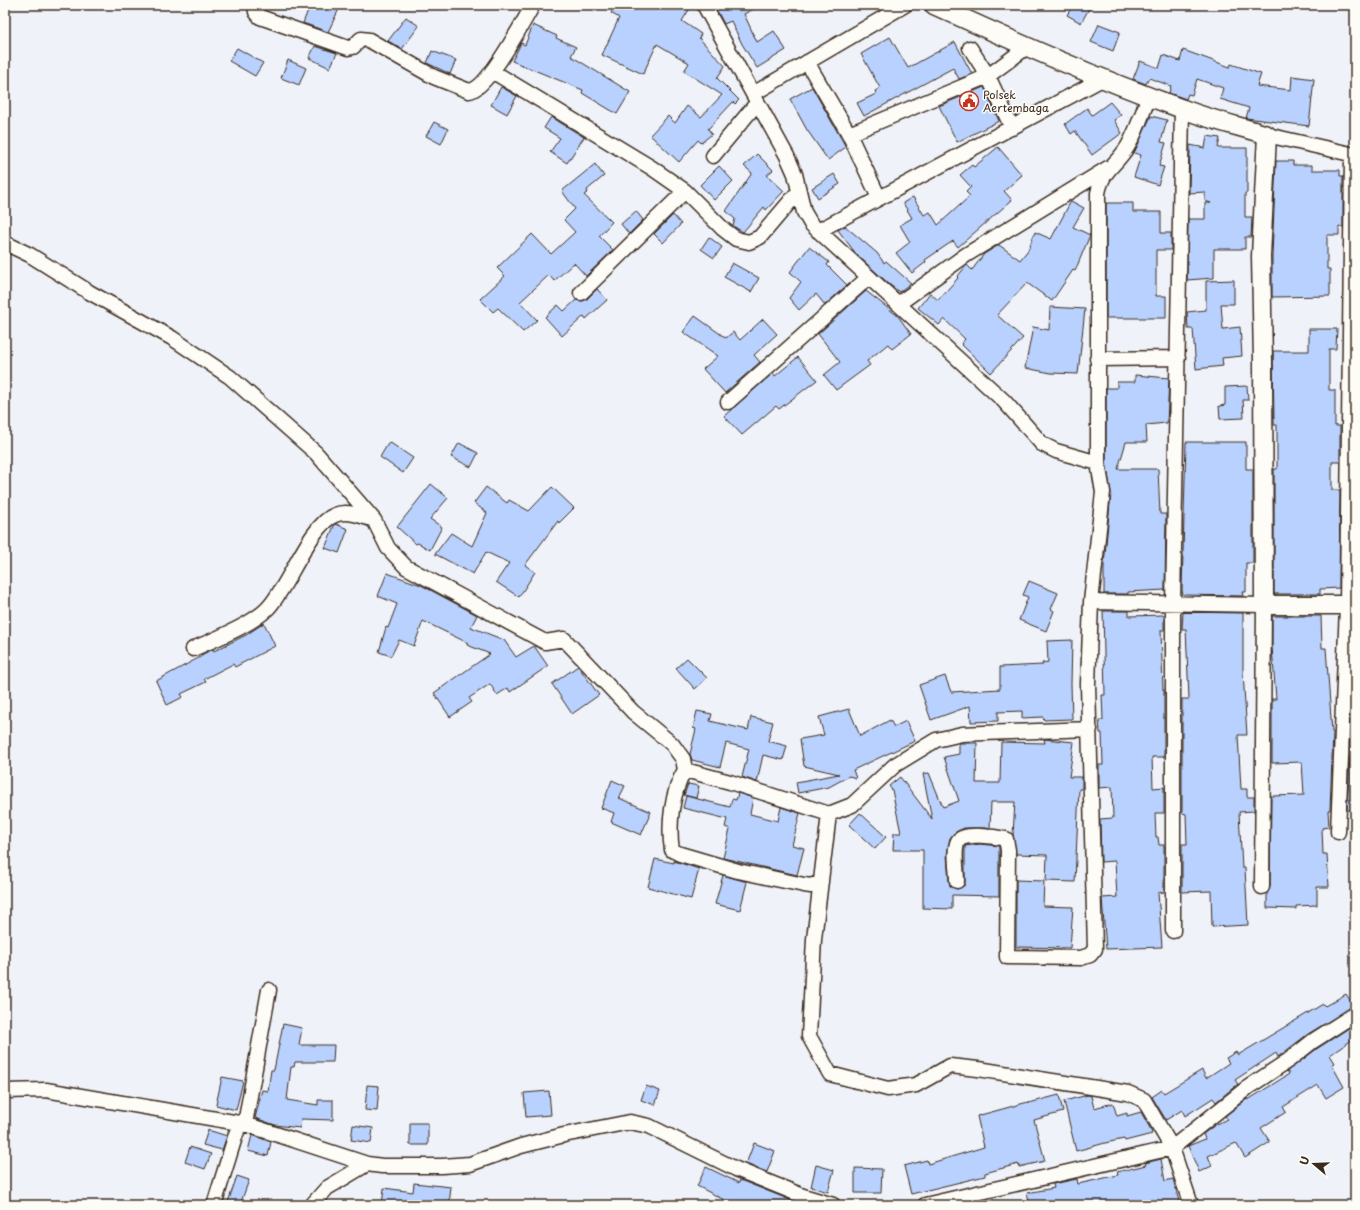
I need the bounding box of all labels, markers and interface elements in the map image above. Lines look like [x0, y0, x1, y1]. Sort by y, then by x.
place label: Polsek Aertembaga [983, 86, 1049, 116]
public building icon: Polsek Aertembaga [958, 90, 980, 112]
north arrow [1294, 1144, 1334, 1184]
text: U [1295, 1154, 1313, 1167]

